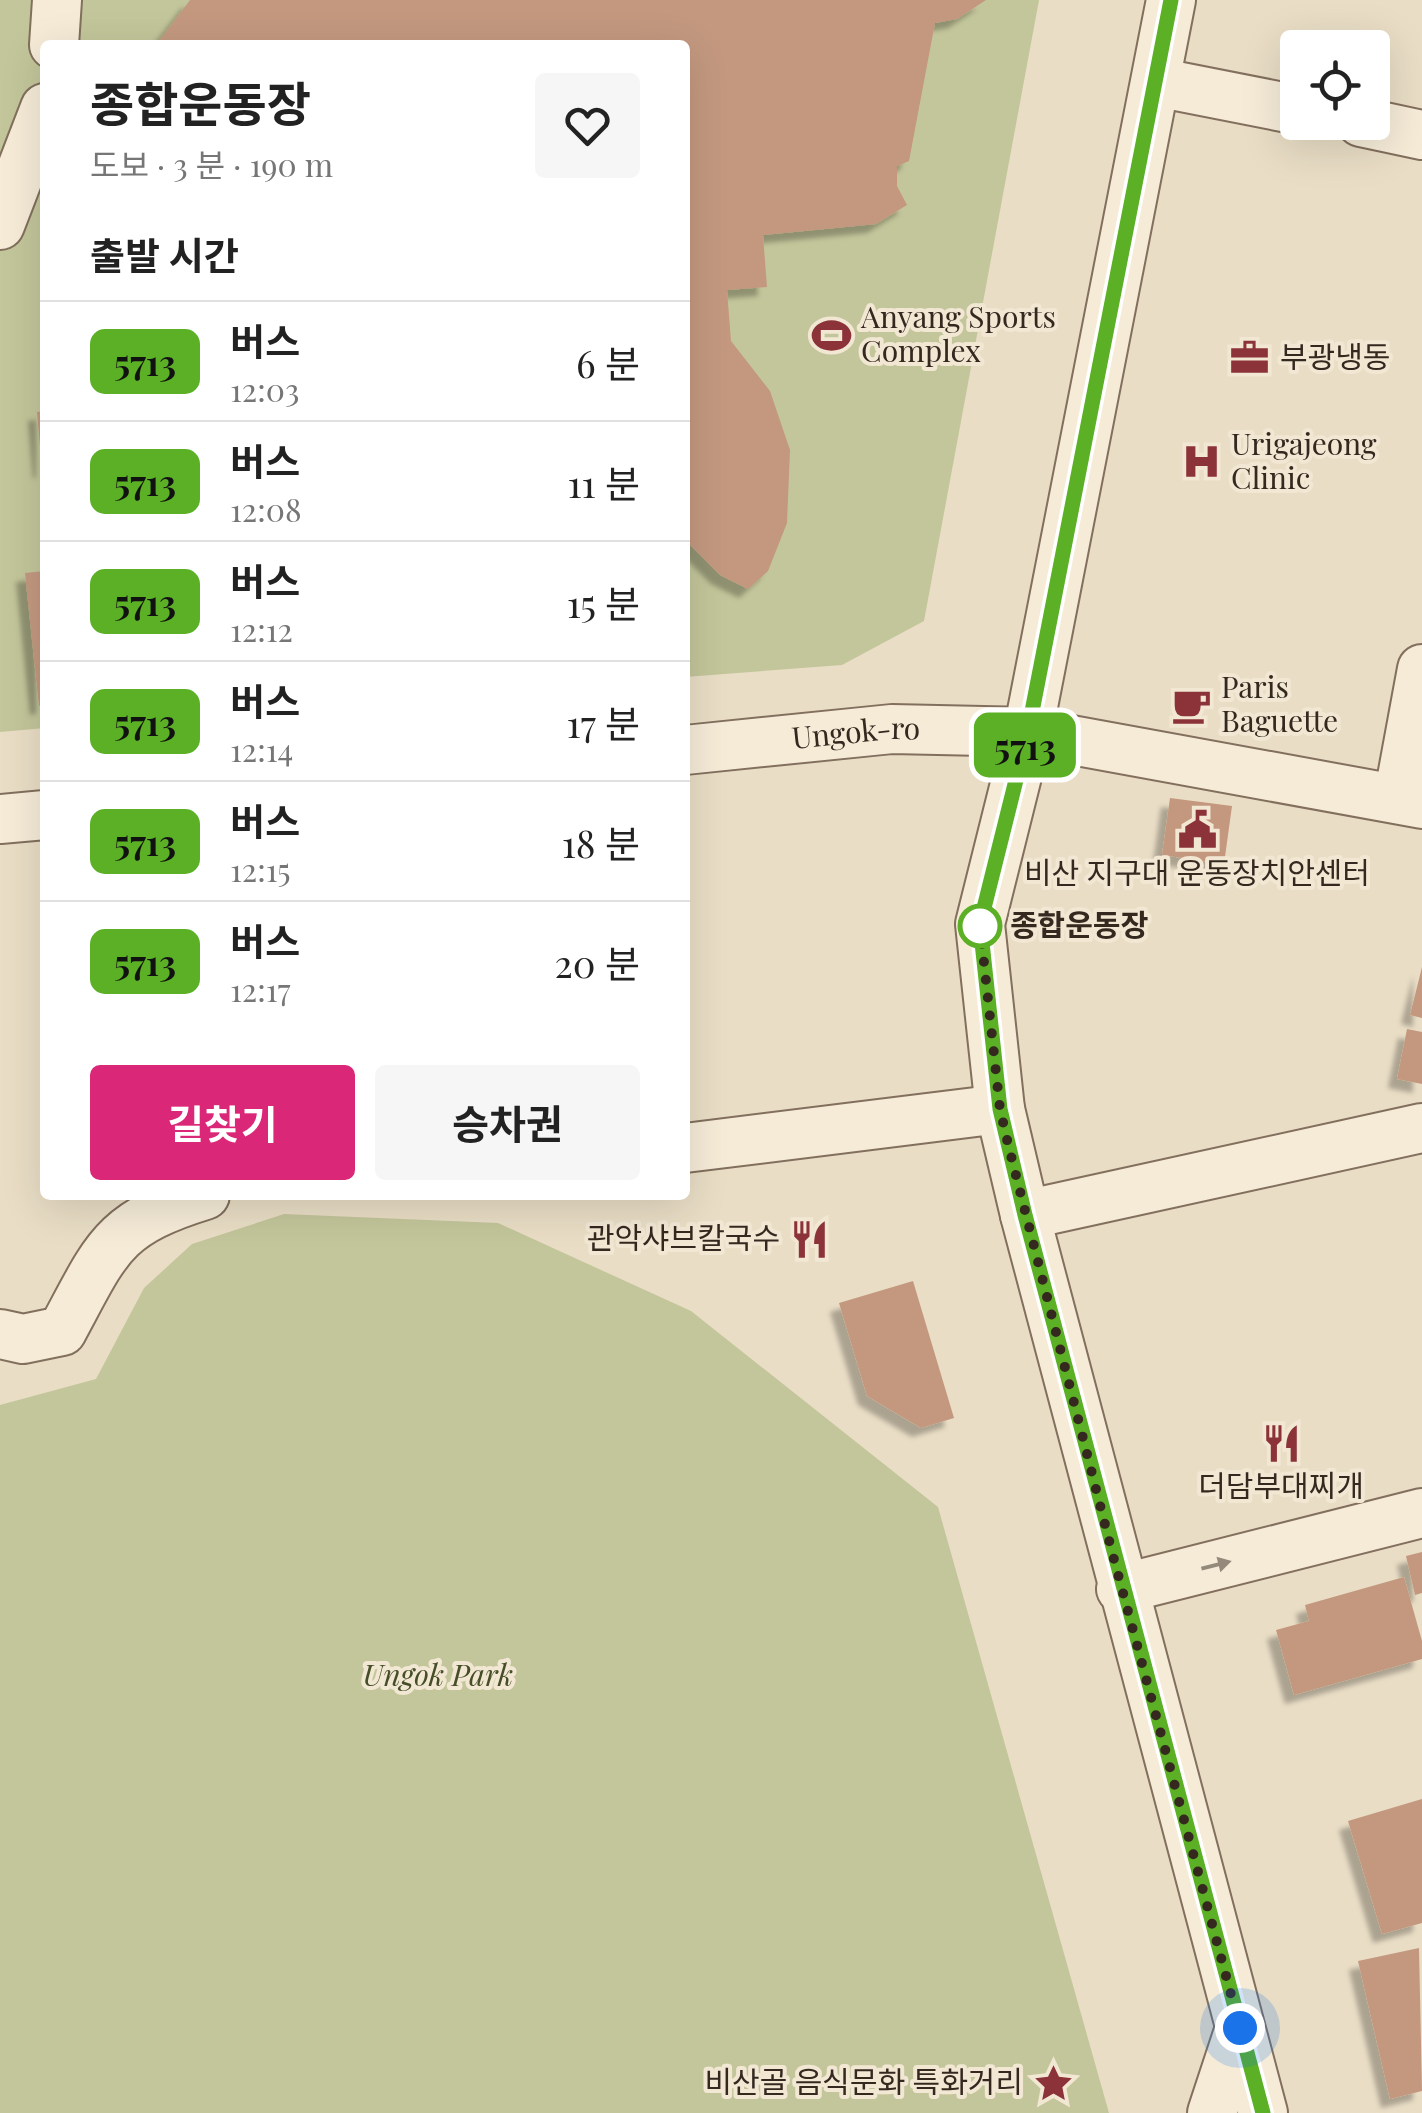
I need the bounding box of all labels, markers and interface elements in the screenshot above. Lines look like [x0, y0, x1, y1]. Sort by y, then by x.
map controls [1280, 30, 1390, 140]
button: locate [1280, 30, 1390, 140]
text: 종합운동장 [90, 70, 311, 134]
button: heart [535, 73, 640, 178]
text: 도보 · 3 분 · 190 m [90, 142, 333, 185]
text: 출발 시간 [90, 229, 239, 280]
place label: Anyang Sports Complex [860, 296, 1056, 370]
sports icon: Anyang Sports Complex [810, 314, 852, 356]
text: 버스 [230, 315, 300, 366]
place label: 부광냉동 [1280, 336, 1390, 376]
text: 6 분 [576, 337, 640, 388]
office icon: 부광냉동 [1229, 337, 1271, 379]
text: 5713 [114, 338, 176, 385]
text: 12:03 [230, 367, 299, 410]
place label: Urigajeong Clinic [1231, 423, 1377, 497]
text: 버스 [230, 435, 300, 486]
hospital icon: Urigajeong Clinic [1180, 441, 1222, 483]
text: 11 분 [567, 457, 640, 508]
text: 5713 [114, 458, 176, 505]
text: 12:08 [230, 487, 302, 530]
text: 버스 [230, 555, 300, 606]
text: 15 분 [567, 577, 640, 628]
text: 5713 [114, 578, 176, 625]
text: 12:12 [230, 607, 293, 650]
place label: Paris Baguette [1221, 666, 1338, 740]
text: 버스 [230, 675, 300, 726]
cafe icon: Paris Baguette [1170, 684, 1212, 726]
text: 17 분 [567, 697, 640, 748]
text: 5713 [114, 698, 176, 745]
street label: Ungok-ro [790, 707, 921, 757]
line badge: 5713 [955, 712, 1095, 778]
text: 5713 [994, 722, 1056, 769]
text: 12:14 [230, 727, 293, 770]
text: 버스 [230, 795, 300, 846]
public building icon: 비산 지구대 운동장치안센터 [1176, 809, 1218, 851]
text: 18 분 [562, 817, 640, 868]
text: 5713 [114, 818, 176, 865]
text: 12:15 [230, 847, 290, 890]
place label: 비산 지구대 운동장치안센터 [1024, 852, 1370, 892]
place label: 종합운동장 [1010, 904, 1148, 944]
marker: 종합운동장 [959, 905, 1001, 947]
text: 버스 [230, 915, 300, 966]
text: 20 분 [555, 937, 640, 988]
text: 5713 [114, 938, 176, 985]
text: 12:17 [230, 967, 291, 1010]
button: 길찾기 [90, 1065, 355, 1180]
button: 승차권 [375, 1065, 640, 1180]
place label: 관악샤브칼국수 [587, 1217, 780, 1257]
restaurant icon: 관악샤브칼국수 [789, 1218, 831, 1260]
restaurant icon: 더담부대찌개 [1260, 1422, 1302, 1464]
place label: 더담부대찌개 [1198, 1465, 1364, 1505]
one-way arrow [1201, 1557, 1232, 1572]
park label: Ungok Park [363, 1654, 513, 1694]
your location [1215, 2003, 1265, 2053]
place label: 비산골 음식문화 특화거리 [704, 2061, 1023, 2101]
place icon: 비산골 음식문화 특화거리 [1032, 2062, 1074, 2104]

